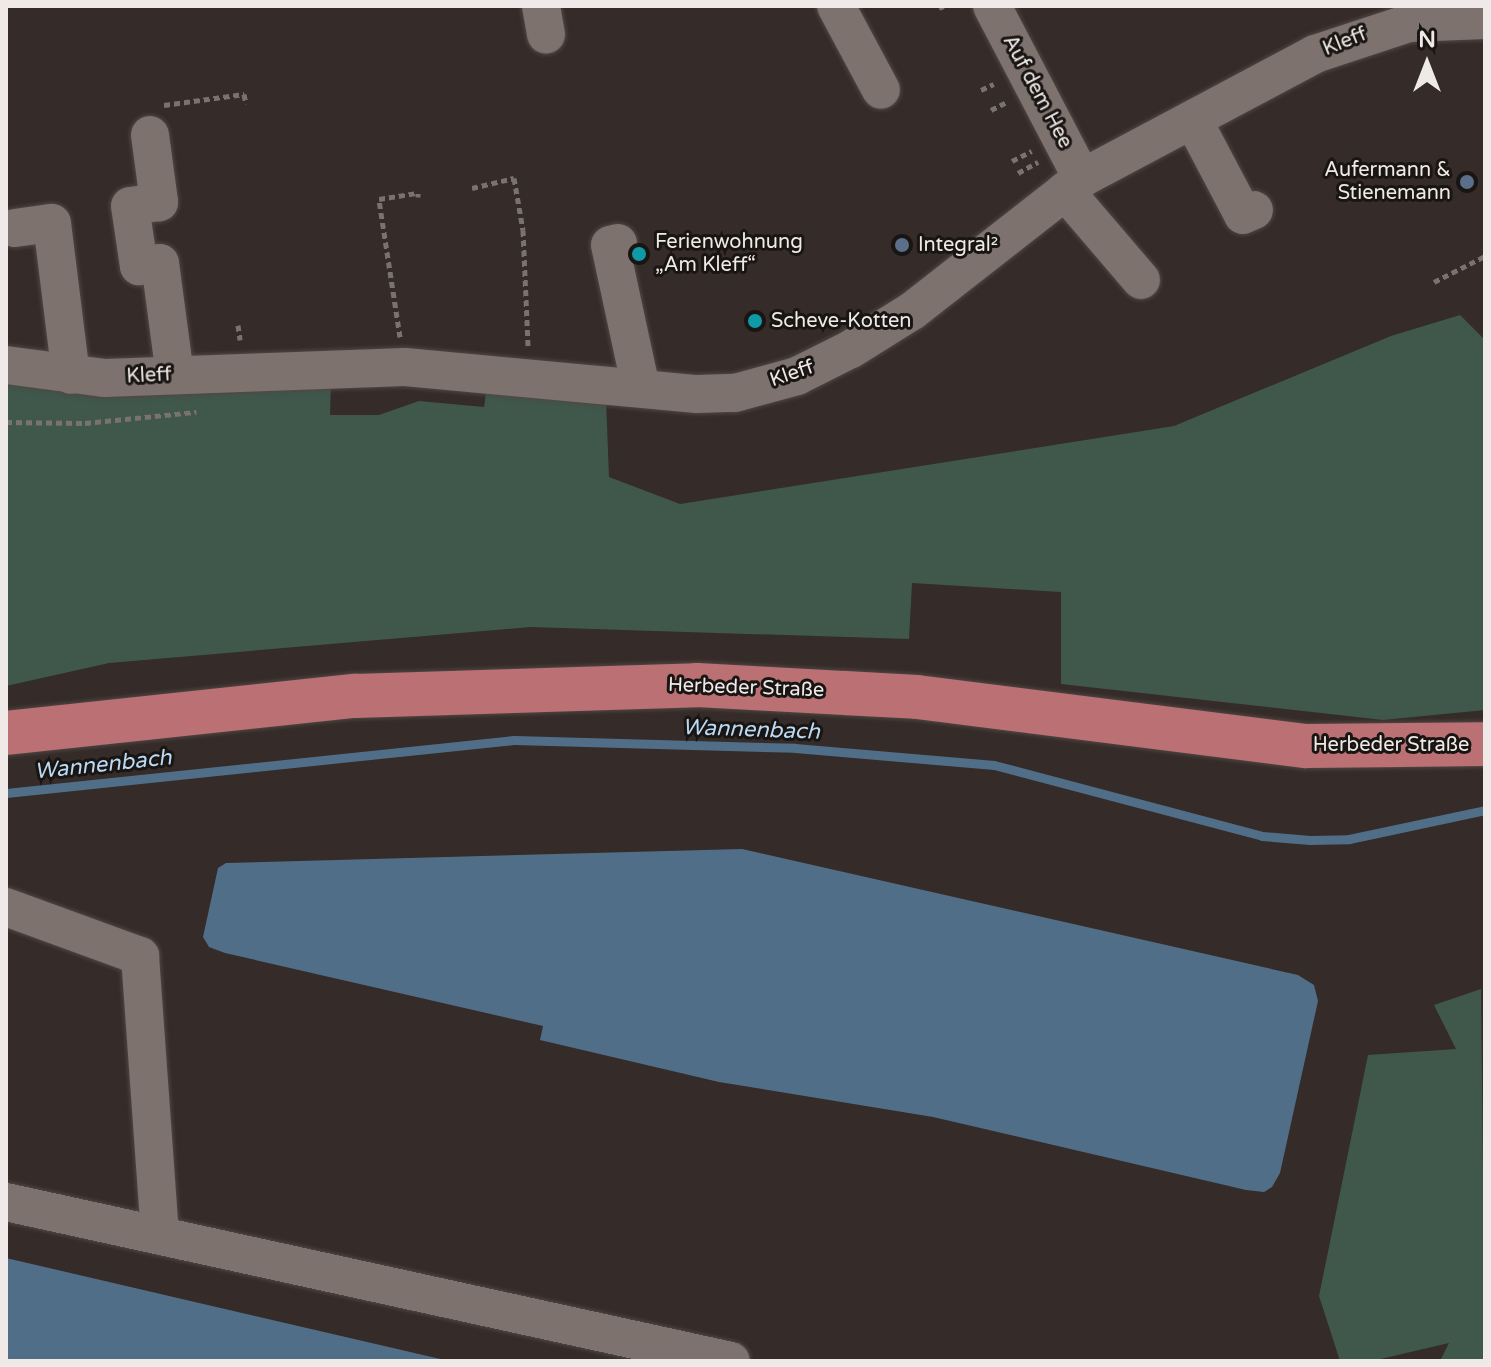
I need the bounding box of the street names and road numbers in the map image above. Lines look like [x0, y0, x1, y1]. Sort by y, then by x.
street label: Kleff [1320, 22, 1370, 62]
street label: Auf dem Hee [997, 31, 1077, 153]
street label: Kleff [767, 355, 817, 393]
street label: Kleff [126, 363, 172, 389]
street label: Herbeder Straße [667, 673, 825, 703]
street label: Herbeder Straße [1313, 733, 1469, 757]

